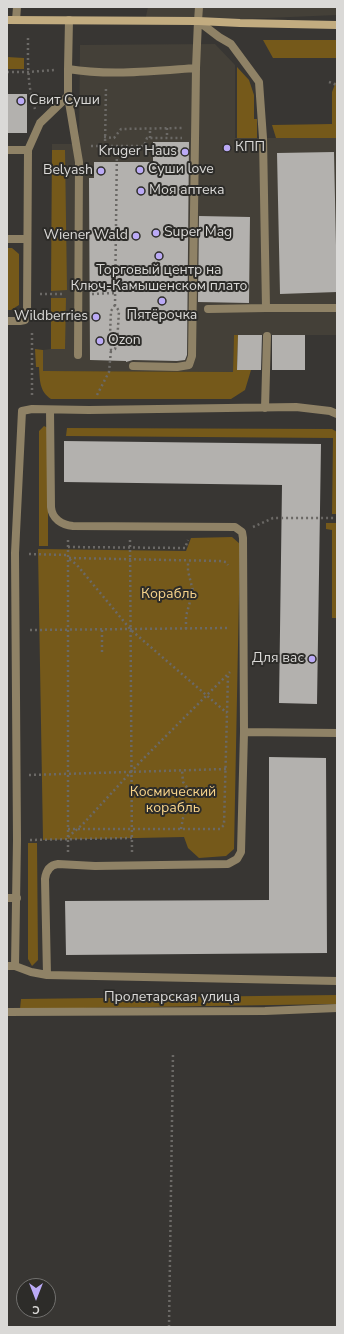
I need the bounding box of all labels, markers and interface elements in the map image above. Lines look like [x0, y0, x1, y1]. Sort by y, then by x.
place label: Свит Суши [29, 93, 100, 109]
marker: Свит Суши [16, 96, 26, 106]
place label: КПП [235, 140, 265, 156]
marker: КПП [222, 143, 232, 153]
place label: Kruger Haus [98, 144, 177, 160]
marker: Kruger Haus [180, 147, 190, 157]
place label: Суши love [148, 162, 214, 178]
place label: Belyash [43, 163, 93, 179]
marker: Суши love [135, 165, 145, 175]
marker: Belyash [96, 166, 106, 176]
place label: Моя аптека [149, 183, 224, 199]
marker: Моя аптека [136, 186, 146, 196]
place label: Super Mag [164, 225, 232, 241]
place label: Wiener Wald [44, 228, 128, 244]
marker: Super Mag [151, 228, 161, 238]
marker: Wiener Wald [131, 231, 141, 241]
marker: Торговый центр на Ключ-Камышенском плато [154, 251, 164, 261]
place label: Торговый центр на Ключ-Камышенском плато [70, 263, 248, 296]
marker: Пятёрочка [157, 296, 167, 306]
place label: Пятёрочка [127, 308, 197, 324]
place label: Wildberries [14, 309, 88, 325]
marker: Wildberries [91, 312, 101, 322]
place label: Ozon [108, 333, 141, 349]
marker: Ozon [95, 336, 105, 346]
park label: Корабль [141, 587, 197, 603]
place label: Для вас [252, 651, 304, 667]
marker: Для вас [307, 654, 317, 664]
park label: Космический корабль [130, 785, 216, 818]
street label: Пролетарская улица [104, 990, 240, 1006]
north arrow [16, 1278, 56, 1318]
text: С [32, 1302, 40, 1317]

